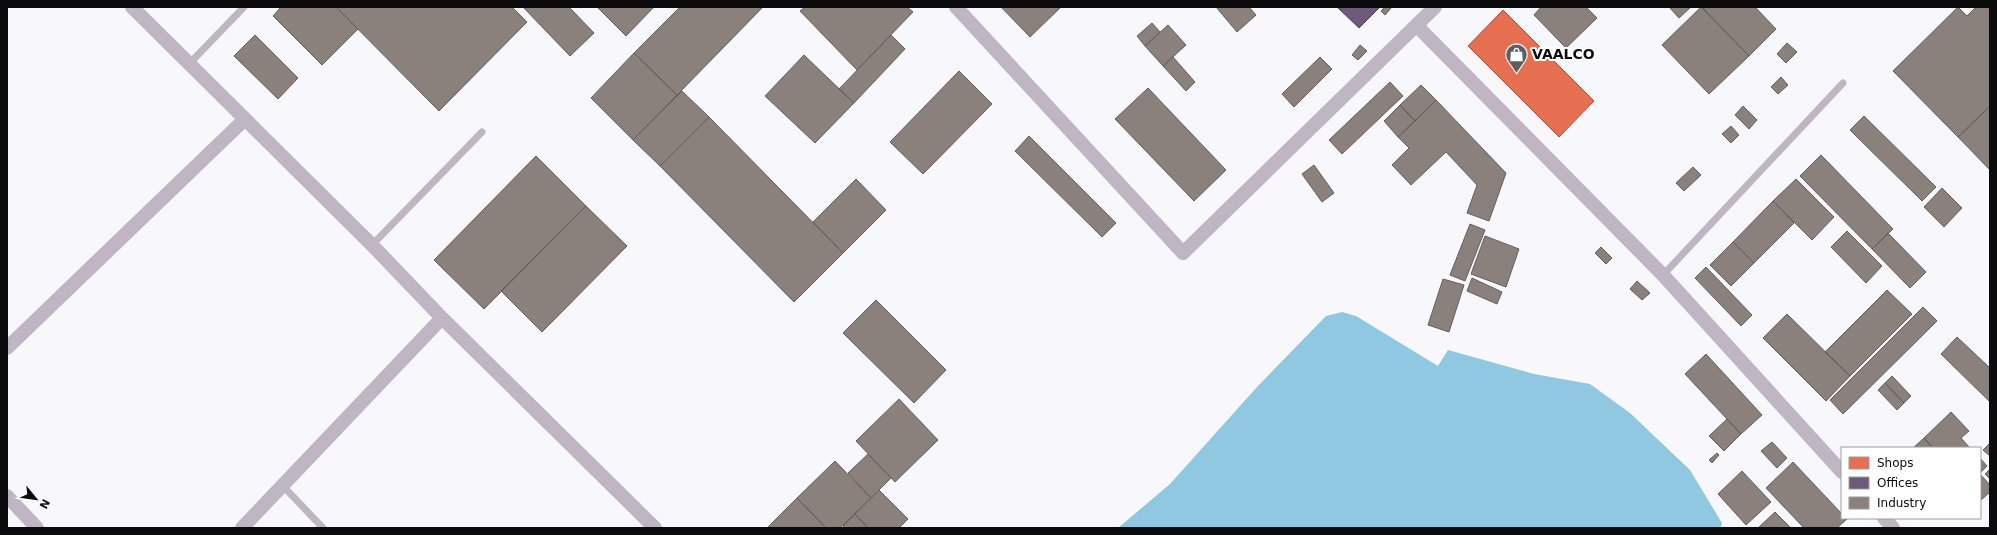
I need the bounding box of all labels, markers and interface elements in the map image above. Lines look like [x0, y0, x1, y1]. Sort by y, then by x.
shop icon: VAALCO [1503, 41, 1529, 74]
place label: VAALCO [1532, 46, 1595, 62]
legend [1841, 447, 1981, 519]
text: Shops [1877, 456, 1913, 470]
text: Offices [1877, 476, 1918, 490]
north arrow [16, 479, 56, 519]
text: N [36, 496, 52, 511]
text: Industry [1877, 496, 1926, 510]

